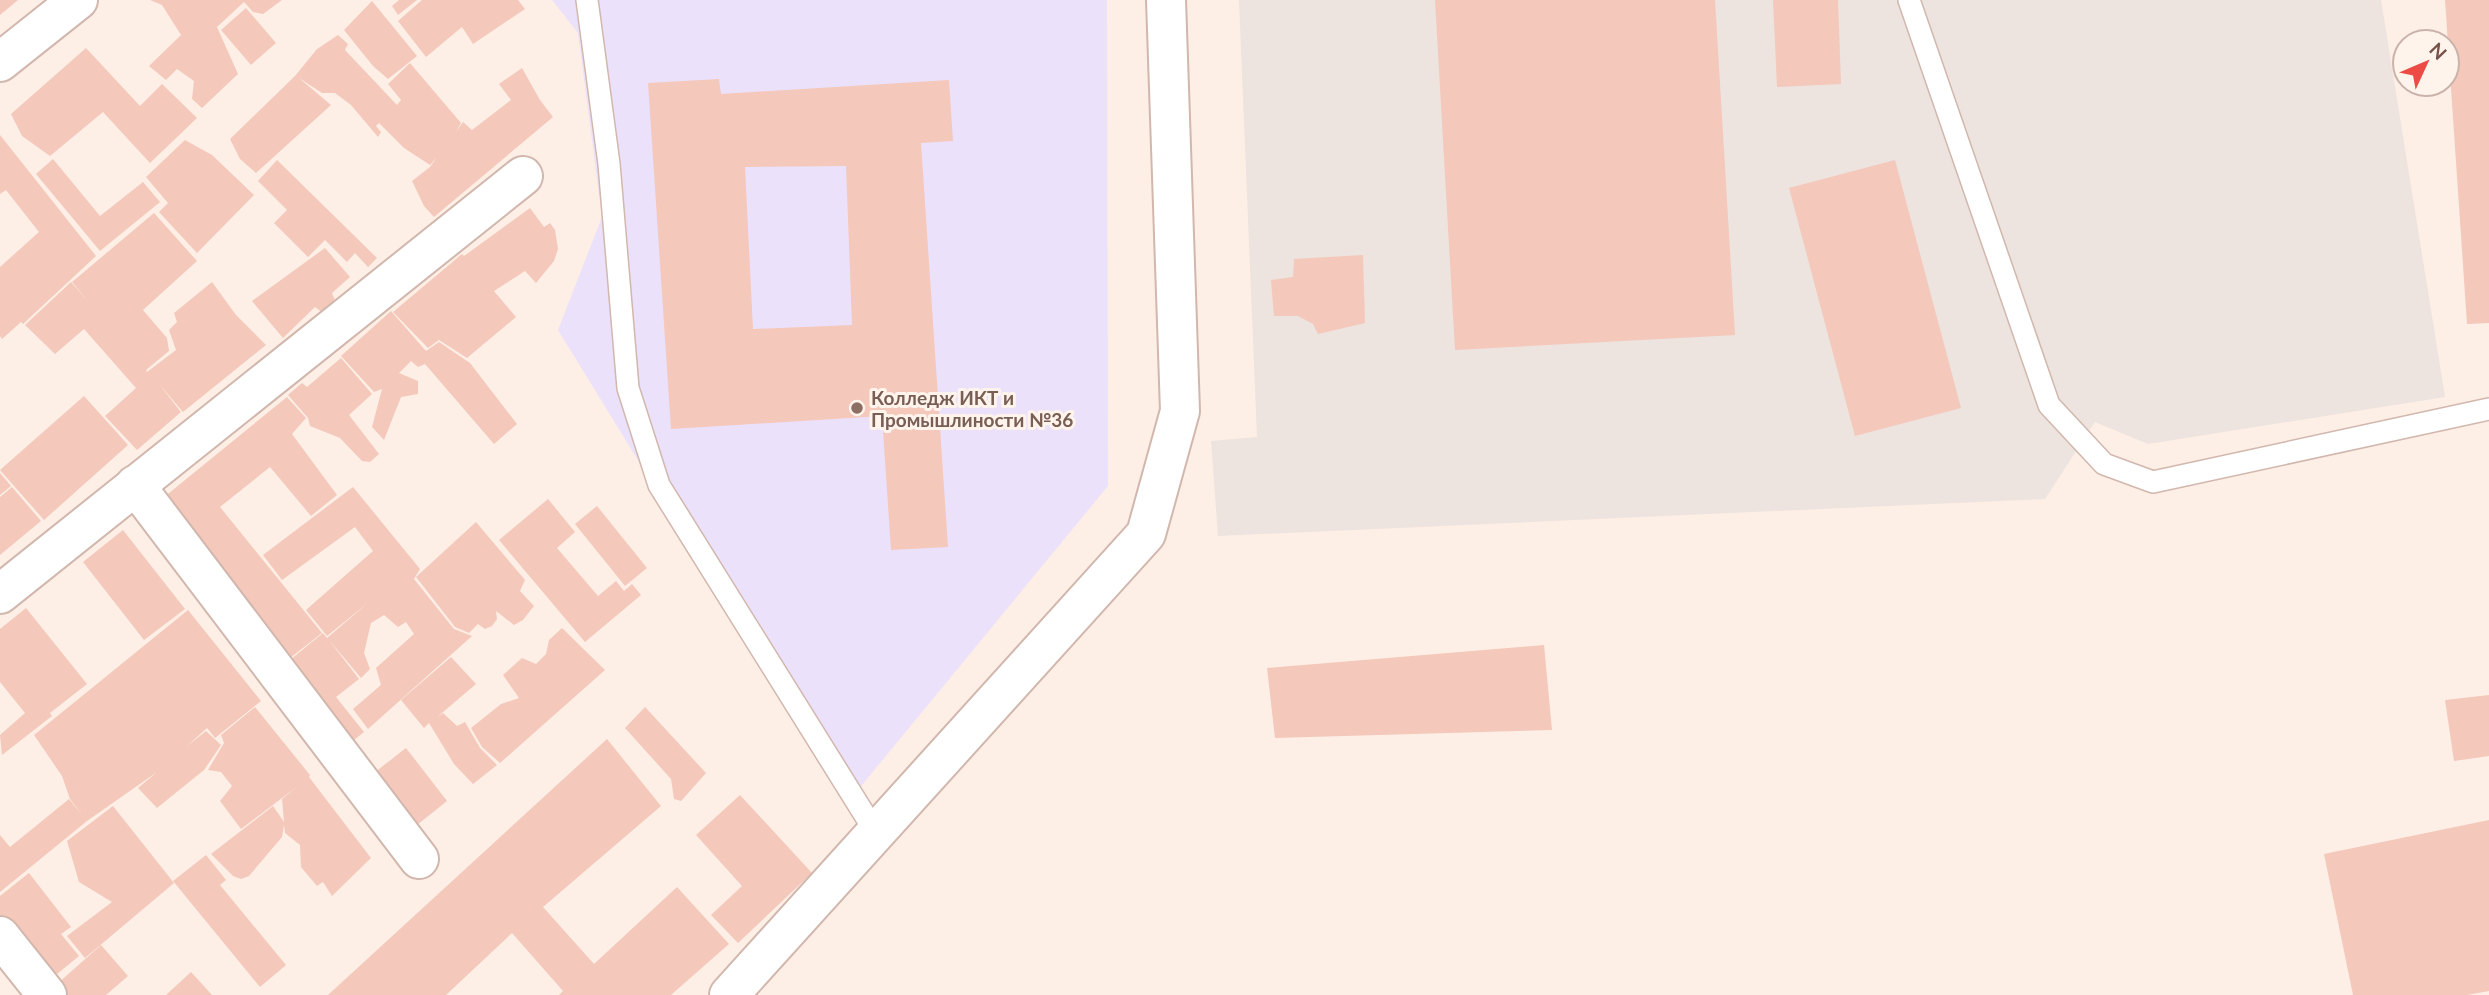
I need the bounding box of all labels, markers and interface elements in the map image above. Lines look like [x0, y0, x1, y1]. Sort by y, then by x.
north arrow [2391, 28, 2461, 98]
text: N [2425, 38, 2452, 64]
place label: Колледж ИКТ и Промышлиности №36 [871, 386, 1073, 431]
marker: Колледж ИКТ и Промышлиности №36 [849, 400, 865, 416]

